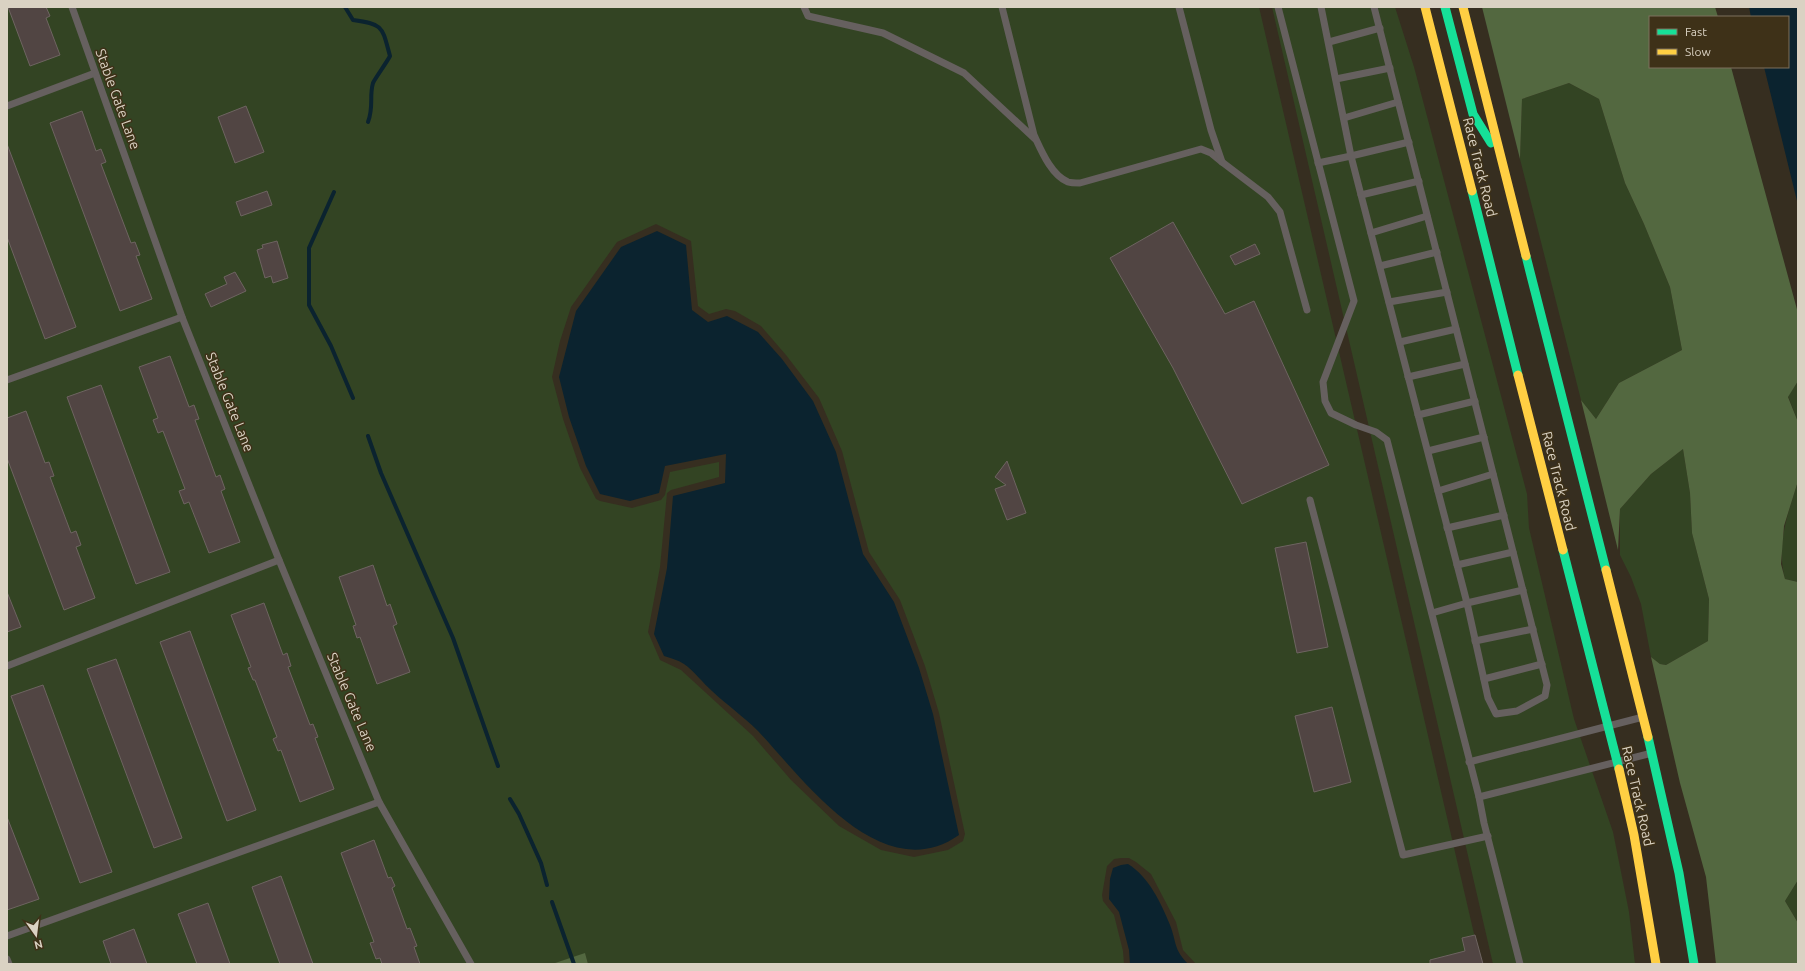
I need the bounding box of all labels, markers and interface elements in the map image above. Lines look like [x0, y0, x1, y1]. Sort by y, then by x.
legend [1649, 16, 1789, 68]
text: Fast [1685, 25, 1707, 38]
text: Slow [1685, 45, 1711, 58]
street label: Stable Gate Lane [92, 47, 144, 151]
street label: Race Track Road [1460, 116, 1500, 218]
street label: Stable Gate Lane [203, 350, 257, 454]
street label: Race Track Road [1539, 430, 1579, 532]
street label: Stable Gate Lane [324, 650, 380, 754]
street label: Race Track Road [1619, 744, 1657, 848]
north arrow [16, 915, 56, 955]
text: N [33, 938, 44, 952]

